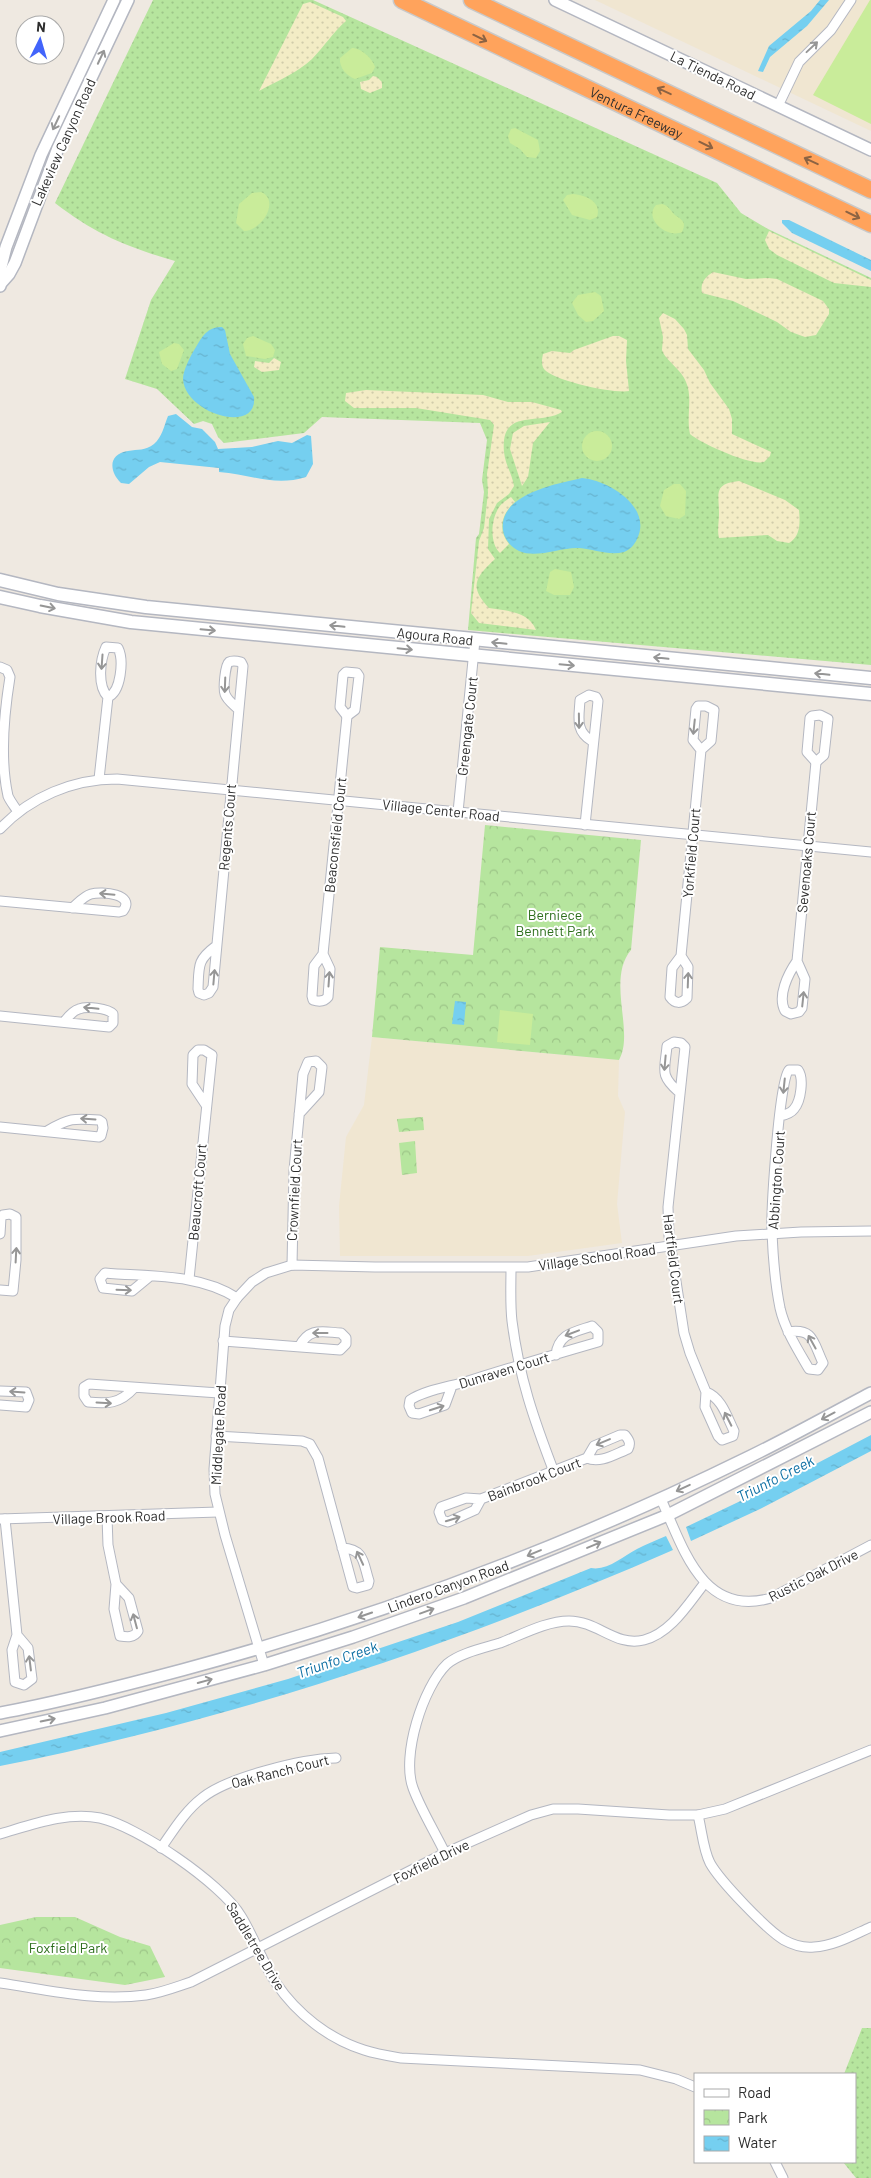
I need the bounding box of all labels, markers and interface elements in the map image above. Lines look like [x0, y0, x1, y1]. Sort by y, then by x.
north arrow [15, 15, 65, 65]
text: N [36, 18, 47, 35]
one-way arrow [473, 33, 488, 43]
one-way arrow [806, 41, 818, 53]
street label: La Tienda Road [668, 47, 758, 103]
one-way arrow [96, 49, 106, 64]
street label: Lakeview Canyon Road [27, 76, 99, 208]
street label: Ventura Freeway [587, 83, 686, 142]
one-way arrow [657, 86, 672, 96]
one-way arrow [51, 115, 60, 130]
one-way arrow [698, 141, 713, 151]
one-way arrow [804, 156, 819, 165]
one-way arrow [845, 211, 860, 221]
one-way arrow [39, 603, 55, 613]
one-way arrow [330, 621, 346, 631]
street label: Agoura Road [396, 624, 474, 648]
one-way arrow [200, 625, 216, 635]
one-way arrow [491, 638, 507, 647]
one-way arrow [397, 644, 413, 654]
one-way arrow [653, 653, 669, 663]
one-way arrow [98, 654, 107, 670]
one-way arrow [558, 660, 574, 670]
one-way arrow [815, 669, 831, 679]
street label: Greengate Court [453, 675, 481, 777]
one-way arrow [221, 677, 230, 693]
one-way arrow [574, 712, 584, 728]
one-way arrow [689, 718, 699, 734]
street label: Beaconsfield Court [320, 776, 350, 894]
street label: Regents Court [215, 783, 239, 871]
street label: Village Center Road [382, 795, 500, 825]
street label: Yorkfield Court [679, 807, 703, 899]
street label: Sevenoaks Court [793, 810, 819, 914]
one-way arrow [99, 889, 115, 899]
park label: Berniece Bennett Park [515, 906, 595, 939]
one-way arrow [209, 969, 218, 985]
one-way arrow [325, 971, 334, 987]
one-way arrow [683, 972, 693, 988]
one-way arrow [798, 991, 808, 1007]
one-way arrow [83, 1003, 99, 1013]
one-way arrow [660, 1055, 670, 1071]
one-way arrow [779, 1078, 789, 1094]
one-way arrow [80, 1115, 96, 1124]
street label: Abbington Court [764, 1130, 788, 1230]
street label: Crownfield Court [283, 1139, 305, 1241]
street label: Beaucroft Court [184, 1143, 210, 1241]
street label: Hartfield Court [660, 1213, 688, 1305]
street label: Village School Road [537, 1240, 657, 1274]
one-way arrow [12, 1248, 21, 1264]
one-way arrow [116, 1286, 132, 1295]
one-way arrow [313, 1328, 329, 1338]
one-way arrow [565, 1329, 580, 1338]
one-way arrow [807, 1334, 817, 1349]
street label: Dunraven Court [457, 1348, 551, 1392]
street label: Middlegate Road [207, 1384, 229, 1486]
one-way arrow [9, 1387, 25, 1396]
one-way arrow [96, 1398, 112, 1407]
one-way arrow [428, 1403, 444, 1412]
one-way arrow [723, 1411, 733, 1426]
one-way arrow [821, 1411, 836, 1421]
one-way arrow [596, 1438, 611, 1447]
water label: Triunfo Creek [733, 1451, 817, 1505]
street label: Bainbrook Court [485, 1453, 583, 1505]
one-way arrow [676, 1484, 691, 1494]
street label: Village Brook Road [52, 1507, 166, 1527]
one-way arrow [445, 1513, 461, 1523]
one-way arrow [587, 1540, 602, 1549]
street label: Rustic Oak Drive [765, 1545, 861, 1605]
one-way arrow [527, 1549, 542, 1559]
one-way arrow [355, 1551, 365, 1566]
street label: Lindero Canyon Road [385, 1556, 511, 1616]
one-way arrow [419, 1606, 434, 1615]
one-way arrow [357, 1611, 373, 1621]
one-way arrow [130, 1613, 139, 1629]
water label: Triunfo Creek [294, 1637, 380, 1681]
one-way arrow [25, 1656, 35, 1672]
one-way arrow [197, 1675, 213, 1685]
one-way arrow [39, 1715, 55, 1725]
street label: Oak Ranch Court [229, 1751, 331, 1791]
street label: Foxfield Drive [390, 1835, 472, 1887]
street label: Saddletree Drive [223, 1899, 289, 1993]
park label: Foxfield Park [29, 1939, 107, 1956]
legend [694, 2073, 856, 2163]
text: Road [738, 2083, 771, 2101]
text: Park [738, 2108, 768, 2126]
text: Water [738, 2133, 777, 2151]

